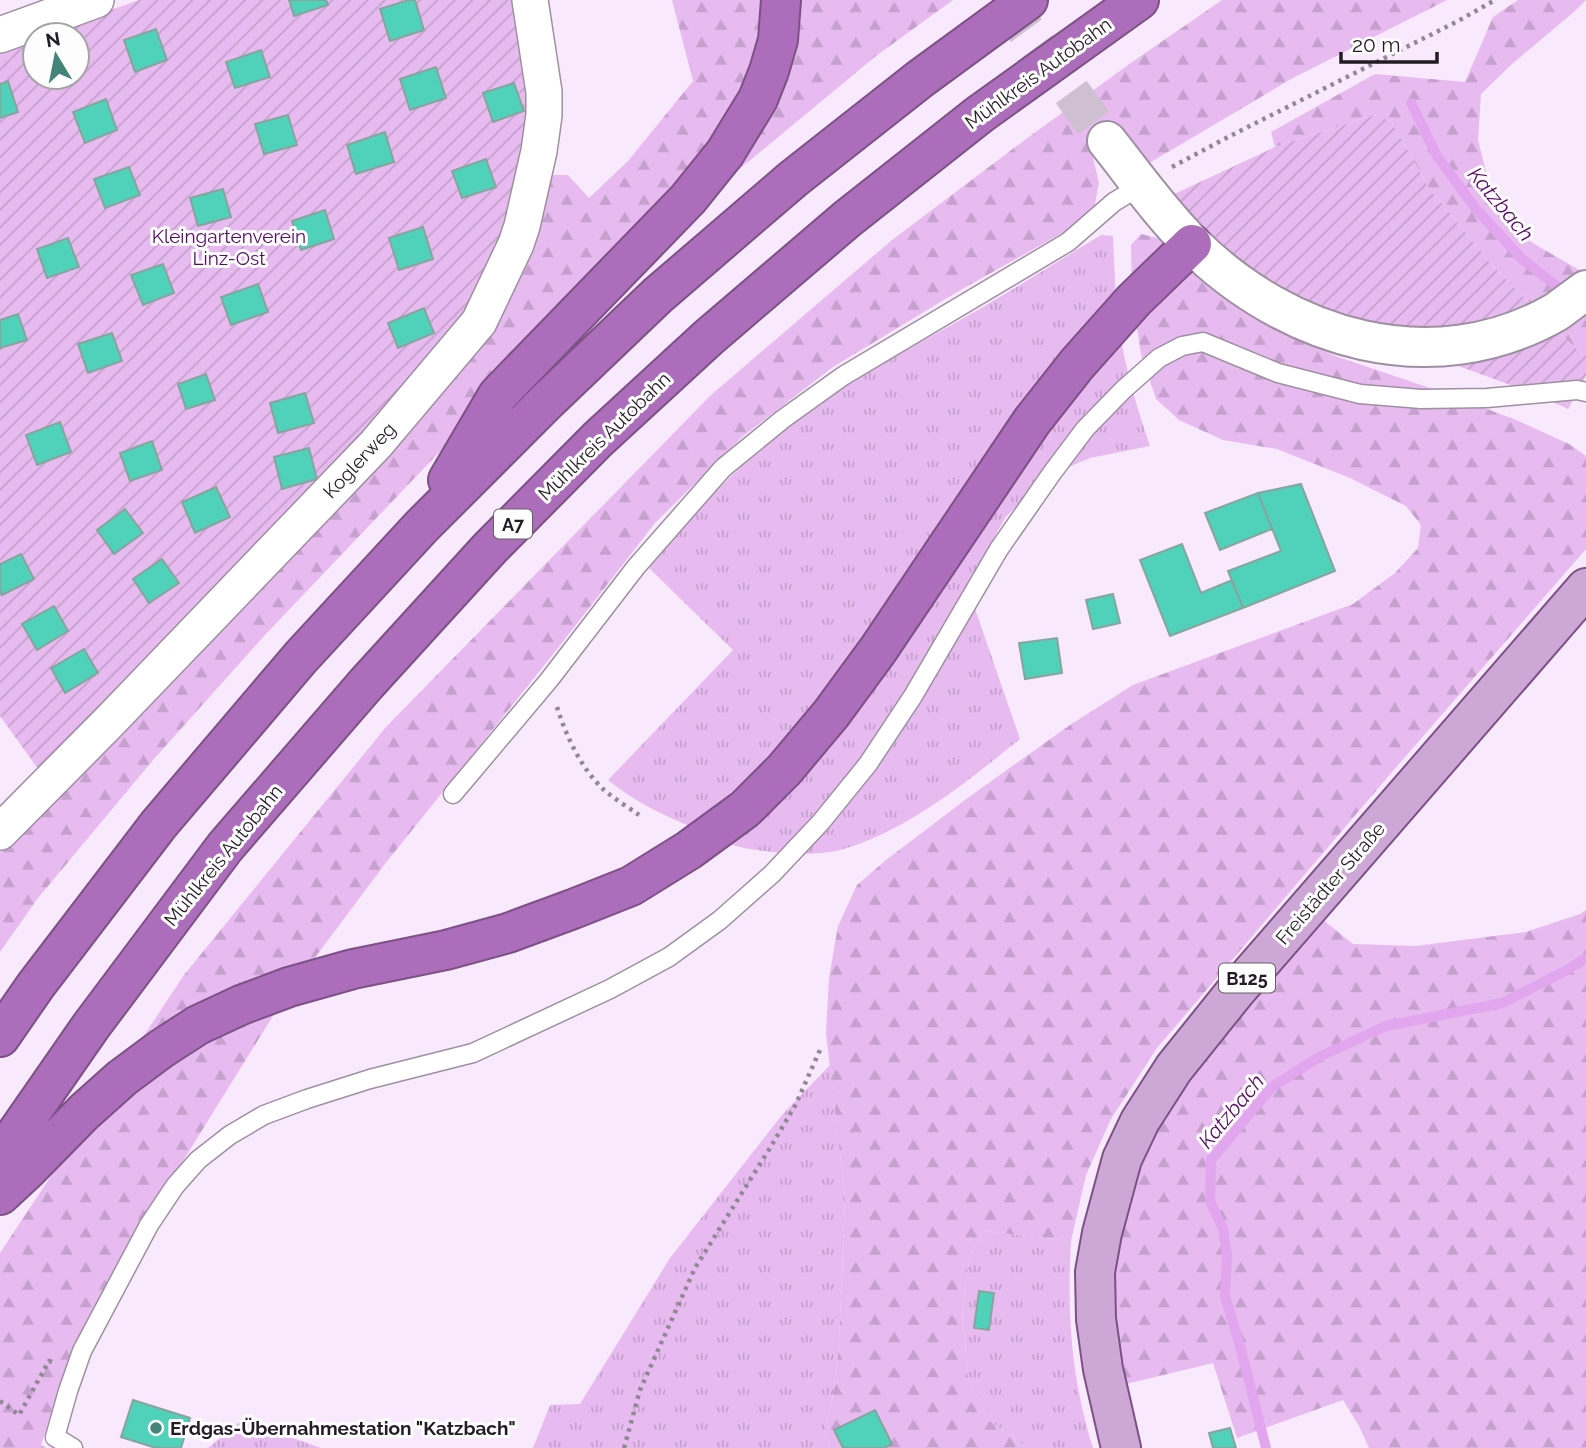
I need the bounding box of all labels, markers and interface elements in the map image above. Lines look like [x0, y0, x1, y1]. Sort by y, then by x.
street label: Mühlkreis Autobahn [961, 13, 1115, 133]
north arrow [21, 21, 91, 91]
scale bar [1341, 21, 1437, 65]
text: N [44, 27, 62, 51]
text: 20 m [1352, 32, 1400, 57]
water label: Katzbach [1463, 162, 1539, 246]
park label: Kleingartenverein Linz-Ost [152, 225, 306, 269]
street label: Mühlkreis Autobahn [533, 367, 675, 505]
street label: Koglerweg [318, 418, 400, 502]
road number: A7 [494, 510, 532, 538]
street label: Mühlkreis Autobahn [159, 780, 287, 930]
street label: Freistädter Straße [1271, 817, 1389, 949]
road number: B125 [1219, 964, 1275, 993]
water label: Katzbach [1193, 1069, 1269, 1153]
place label: Erdgas-Übernahmestation "Katzbach" [170, 1417, 516, 1439]
marker: Erdgas-Übernahmestation "Katzbach" [148, 1420, 164, 1436]

